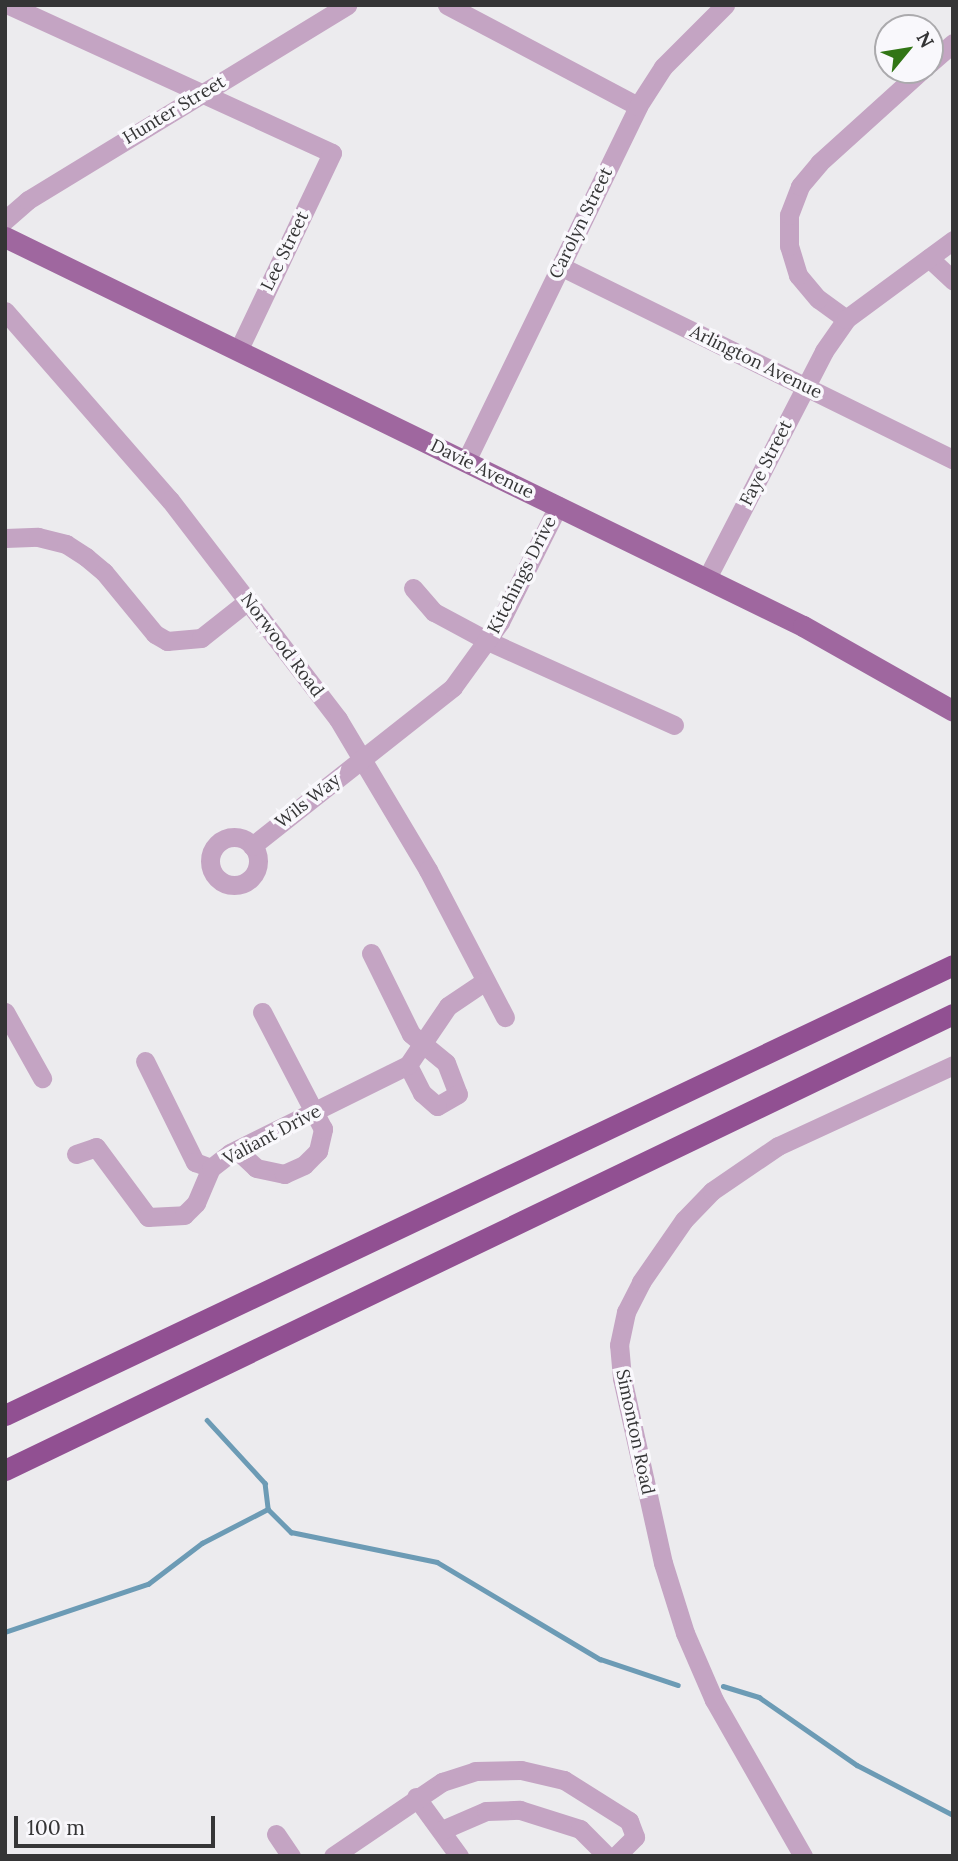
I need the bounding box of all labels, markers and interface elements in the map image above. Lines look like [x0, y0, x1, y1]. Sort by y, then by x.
north arrow [874, 14, 944, 84]
text: N [911, 27, 940, 52]
street label: Hunter Street [119, 71, 229, 149]
street label: Carolyn Street [545, 164, 617, 282]
street label: Lee Street [257, 208, 313, 294]
street label: Arlington Avenue [687, 321, 825, 403]
street label: Faye Street [735, 417, 797, 509]
street label: Davie Avenue [427, 435, 537, 503]
street label: Kitchings Drive [483, 513, 561, 637]
street label: Norwood Road [236, 589, 328, 701]
street label: Wils Way [271, 769, 345, 833]
street label: Valiant Drive [220, 1100, 324, 1170]
street label: Simonton Road [611, 1367, 659, 1497]
scale bar [18, 1801, 219, 1845]
text: 100 m [27, 1814, 85, 1841]

